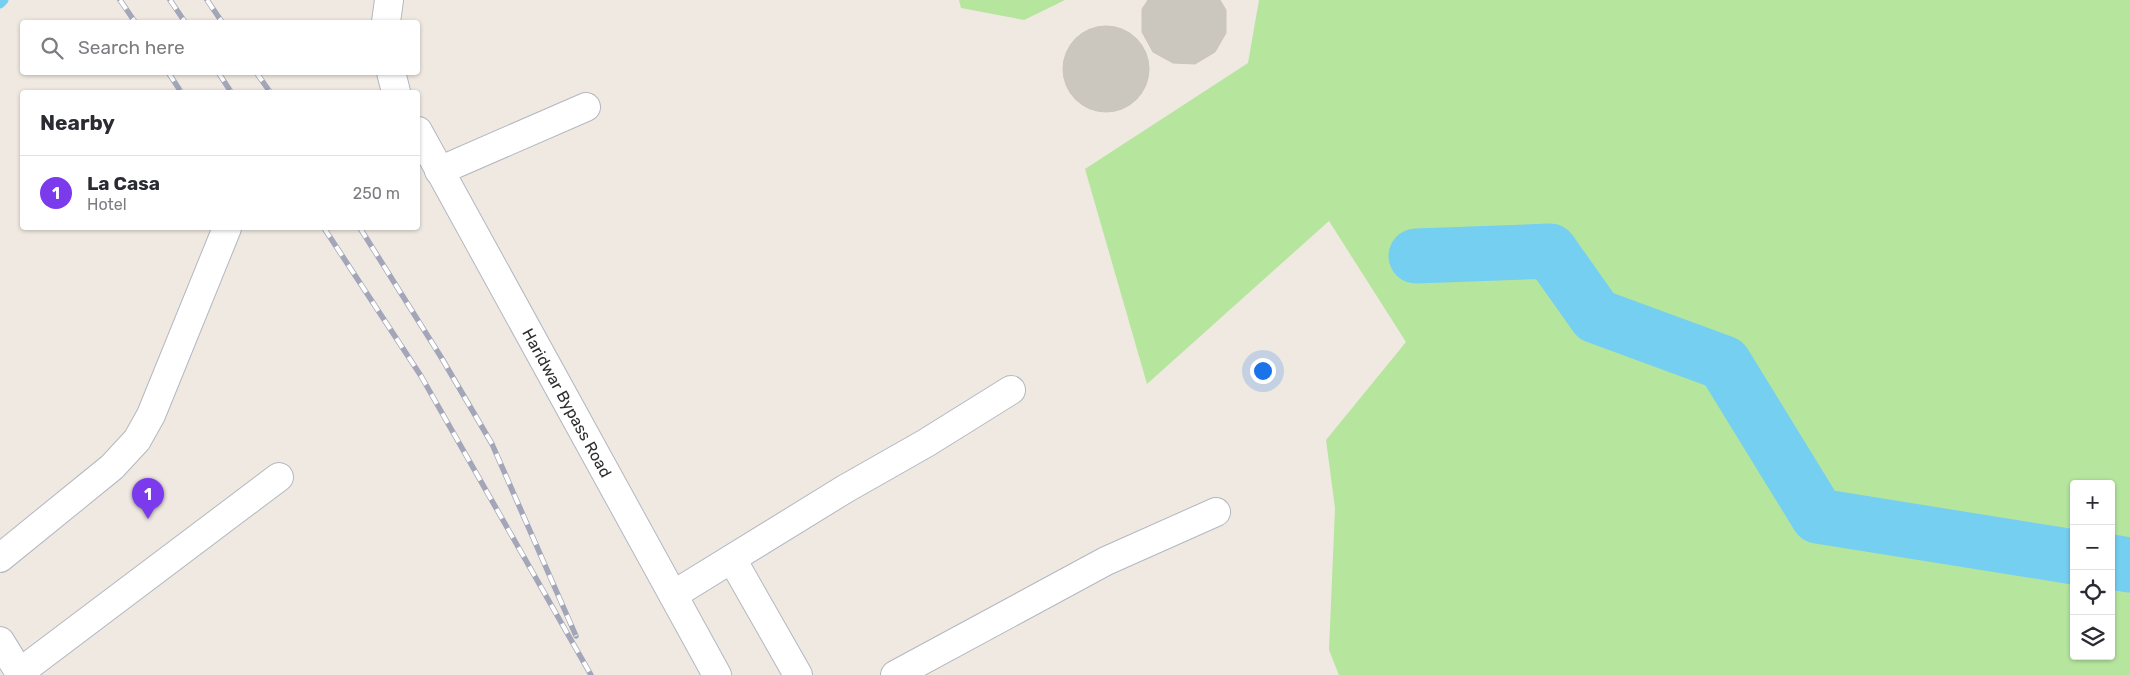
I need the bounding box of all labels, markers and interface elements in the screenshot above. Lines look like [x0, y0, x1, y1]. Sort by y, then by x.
search box [20, 20, 420, 75]
icon: search [38, 34, 66, 62]
text: Search here [78, 36, 185, 59]
text: Nearby [40, 110, 115, 135]
text: La Casa [87, 172, 160, 195]
text: 1 [52, 184, 60, 203]
text: 250 m [353, 184, 400, 203]
text: Hotel [87, 195, 127, 214]
street label: Haridwar Bypass Road [519, 325, 616, 480]
your location [1250, 358, 1276, 384]
pin: 1 [132, 478, 164, 519]
map controls [2070, 480, 2115, 660]
button: + [2070, 480, 2115, 525]
button: − [2070, 525, 2115, 570]
button: locate [2070, 570, 2115, 615]
button: layers [2070, 615, 2115, 660]

